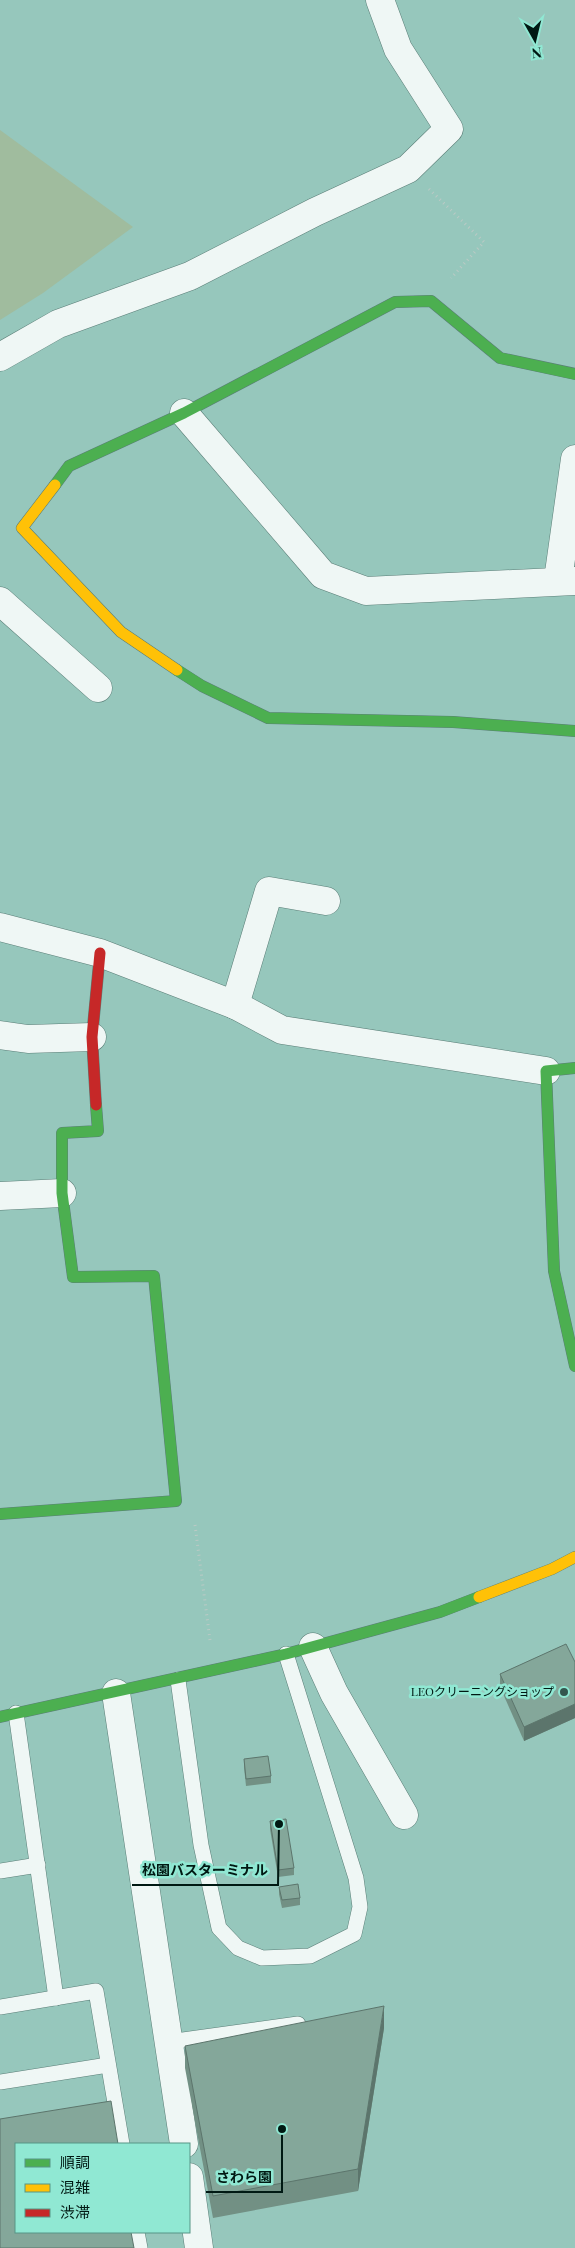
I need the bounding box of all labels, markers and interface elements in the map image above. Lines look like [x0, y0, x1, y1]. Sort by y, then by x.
north arrow [510, 15, 560, 65]
text: N [531, 43, 543, 63]
place label: LEOクリーニングショップ [411, 1683, 554, 1699]
marker: LEOクリーニングショップ [558, 1686, 570, 1698]
callout: 松園バスターミナル [132, 1856, 278, 1885]
text: 松園バスターミナル [142, 1860, 268, 1879]
legend [15, 2143, 190, 2233]
text: 順調 [60, 2152, 90, 2172]
callout: さわら園 [206, 2163, 282, 2192]
text: さわら園 [216, 2167, 272, 2186]
text: 混雑 [60, 2177, 90, 2197]
text: 渋滞 [60, 2202, 90, 2222]

